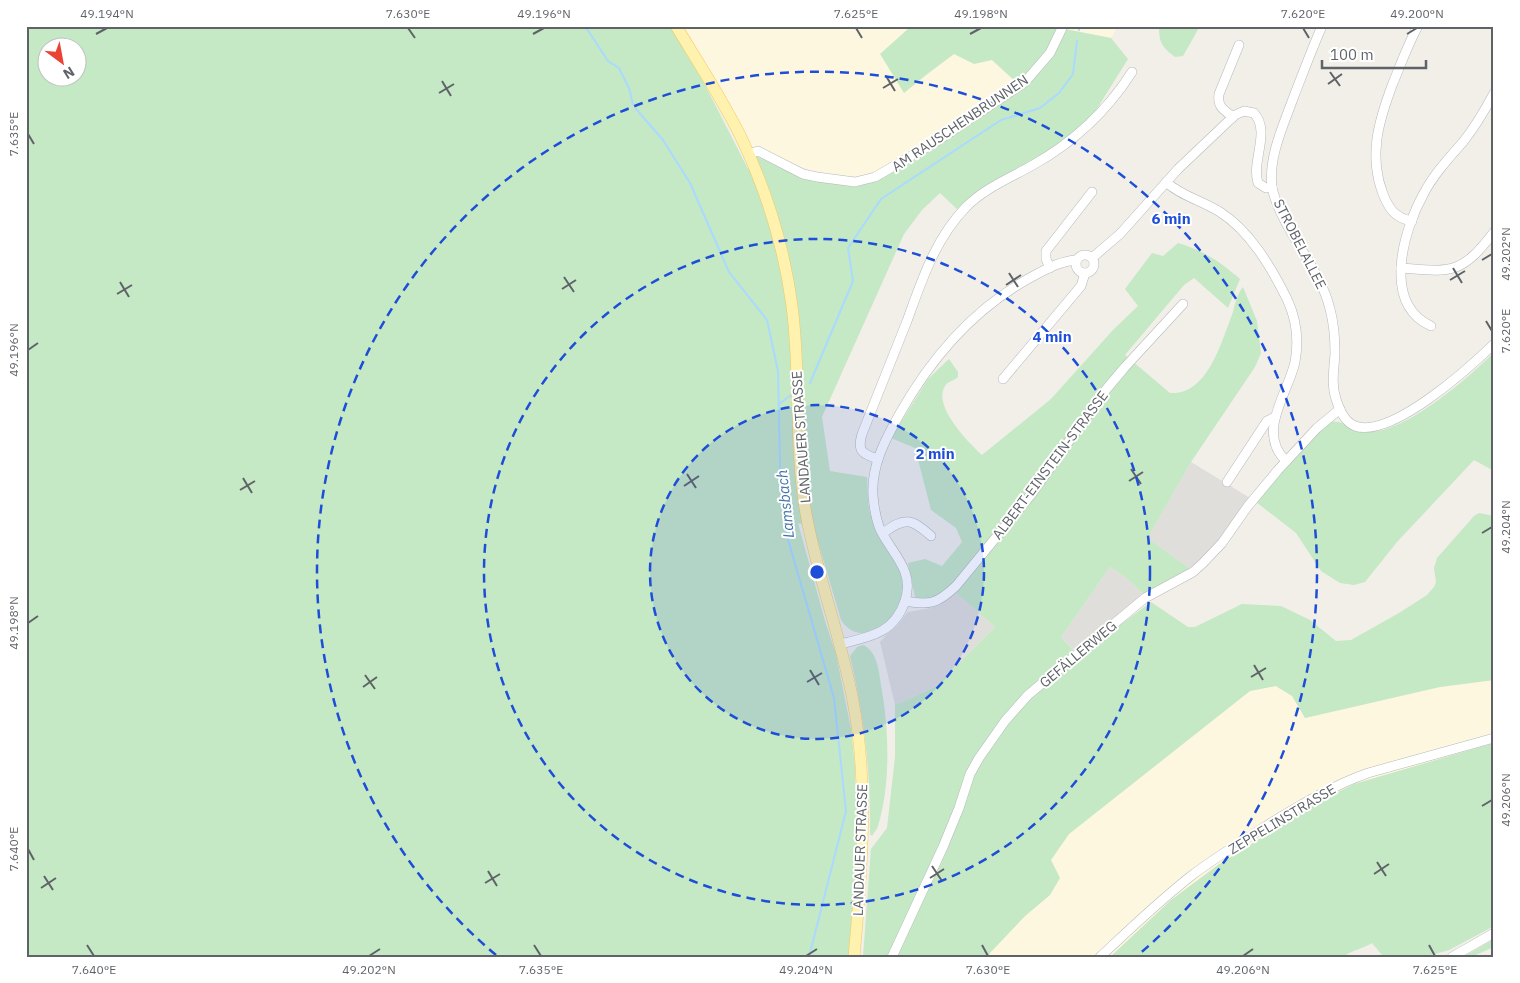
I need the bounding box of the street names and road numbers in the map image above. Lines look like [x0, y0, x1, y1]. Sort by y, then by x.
street label: AM RAUSCHENBRUNNEN [888, 71, 1032, 175]
street label: STROBELALLEE [1270, 196, 1330, 292]
street label: LANDAUER STRASSE [787, 370, 815, 504]
street label: ALBERT-EINSTEIN-STRASSE [988, 387, 1112, 543]
street label: GEFÄLLERWEG [1036, 616, 1120, 692]
street label: ZEPPELINSTRASSE [1225, 780, 1339, 858]
street label: LANDAUER STRASSE [849, 784, 871, 916]

